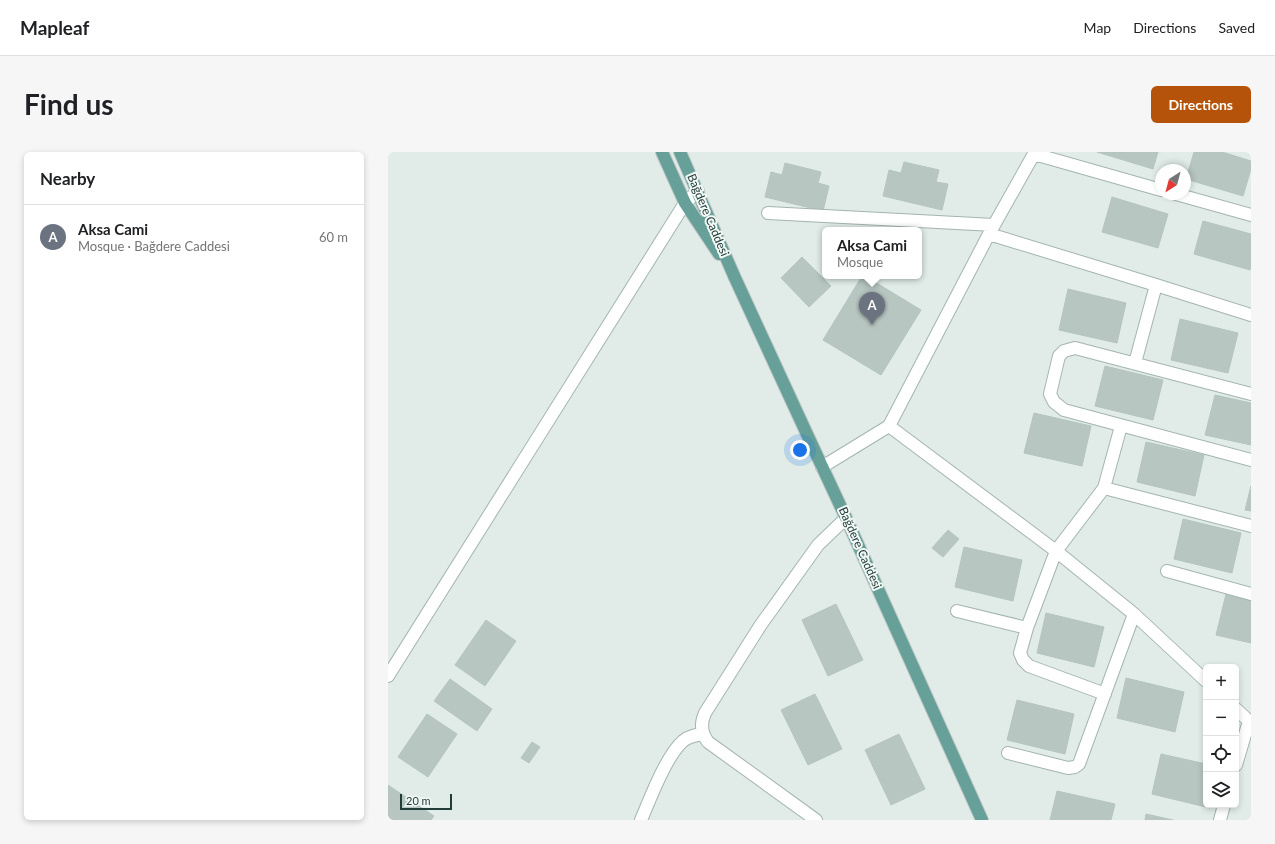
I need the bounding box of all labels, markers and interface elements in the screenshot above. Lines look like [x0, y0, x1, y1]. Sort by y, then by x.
text: Mapleaf [20, 16, 89, 39]
text: Map [1084, 19, 1111, 36]
text: Directions [1133, 19, 1196, 36]
text: Saved [1218, 19, 1255, 36]
button: Directions [1151, 86, 1251, 123]
text: Find us [24, 87, 114, 121]
north arrow [1155, 164, 1191, 200]
text: Nearby [40, 168, 95, 189]
street label: Bağdere Caddesi [684, 171, 733, 258]
text: Aksa Cami [78, 220, 148, 238]
popup [822, 227, 922, 279]
text: A [48, 229, 58, 245]
text: 60 m [319, 229, 348, 245]
text: Aksa Cami [837, 236, 907, 254]
text: Mosque · Bağdere Caddesi [78, 238, 230, 254]
text: Mosque [837, 254, 883, 270]
pin: A [859, 292, 885, 325]
your location [790, 440, 810, 460]
street label: Bağdere Caddesi [836, 504, 885, 591]
map controls [1203, 664, 1239, 808]
button: + [1203, 664, 1239, 700]
button: − [1203, 700, 1239, 736]
button: locate [1203, 736, 1239, 772]
button: layers [1203, 772, 1239, 808]
scale bar [400, 792, 452, 811]
text: 20 m [406, 794, 431, 807]

